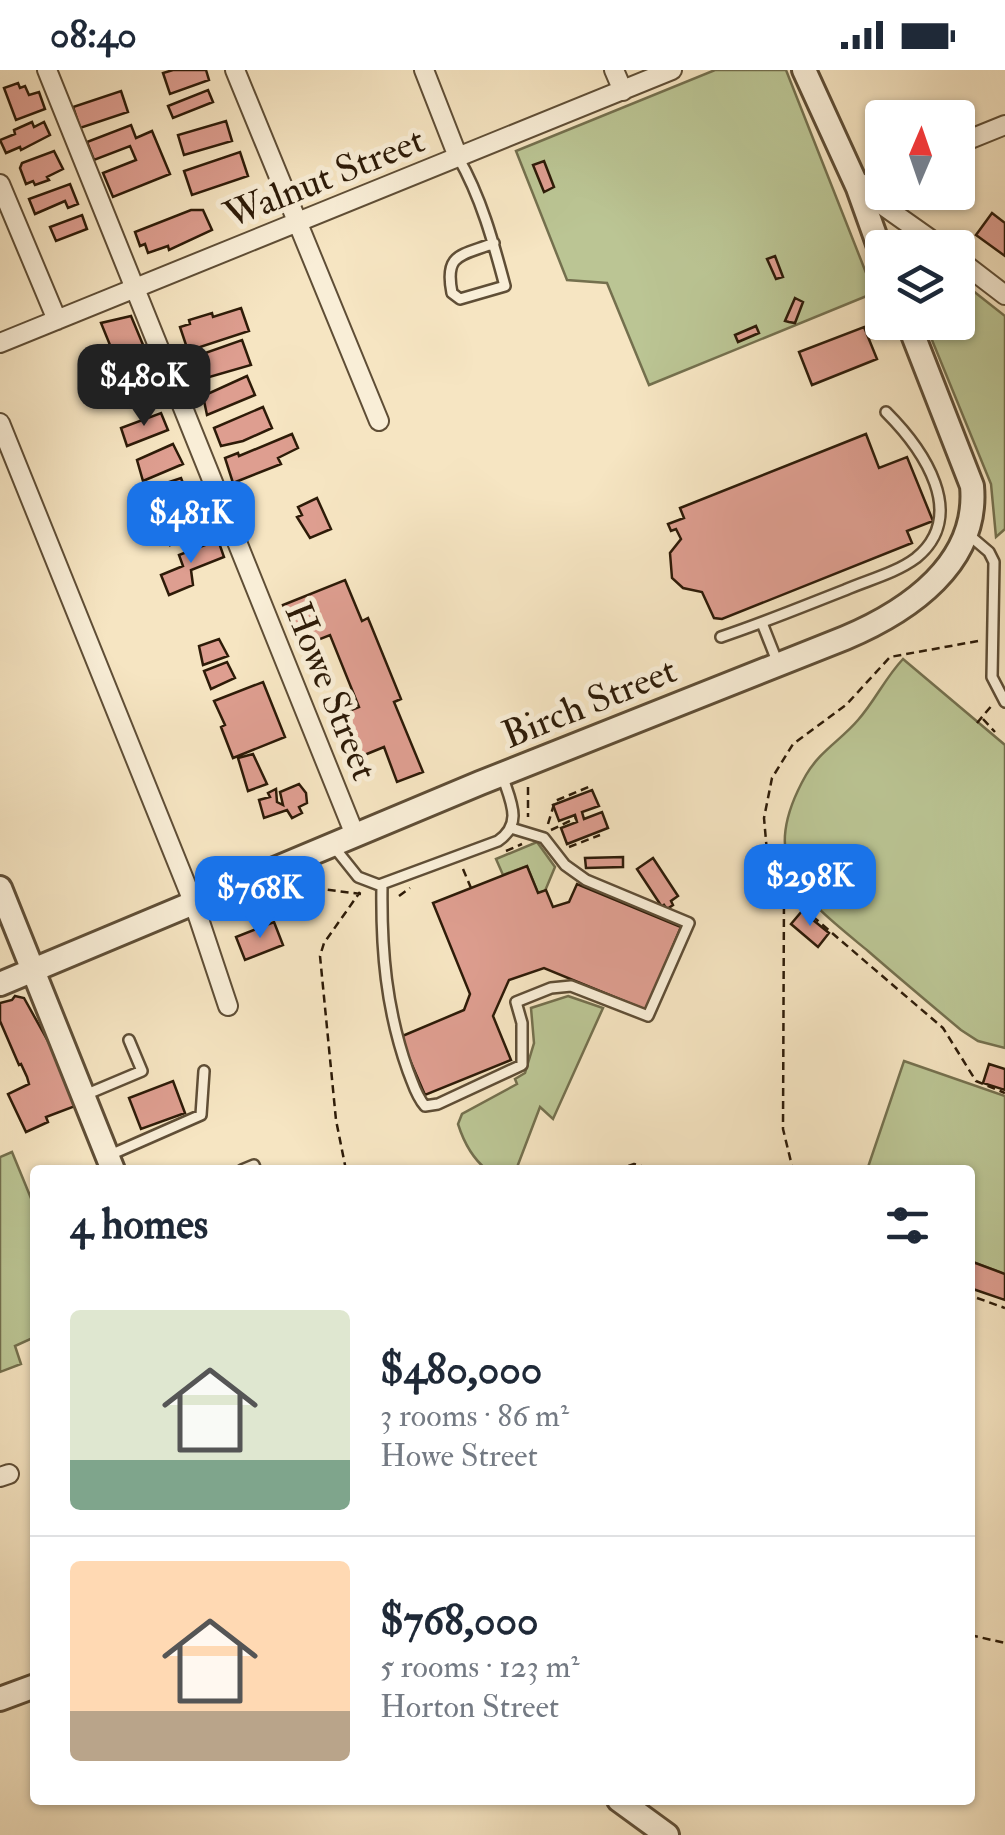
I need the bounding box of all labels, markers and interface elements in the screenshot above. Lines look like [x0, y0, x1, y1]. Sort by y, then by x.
text: 08:40 [50, 11, 137, 59]
north arrow [865, 100, 975, 210]
map controls [865, 100, 975, 340]
street label: Walnut Street [216, 116, 431, 240]
button: layers [865, 230, 975, 340]
pin: $480K [74, 344, 214, 429]
text: $480K [99, 356, 189, 396]
pin: $481K [121, 481, 261, 566]
text: $481K [149, 493, 233, 533]
street label: Howe Street [274, 596, 388, 787]
street label: Birch Street [495, 646, 684, 760]
pin: $298K [740, 844, 880, 929]
pin: $768K [190, 856, 330, 941]
text: $298K [766, 856, 854, 896]
text: $768K [217, 868, 303, 908]
icon: filters [880, 1198, 935, 1253]
text: 4 homes [70, 1199, 208, 1251]
text: $480,000 [380, 1344, 542, 1396]
icon: home [150, 1350, 270, 1470]
text: 3 rooms · 86 m² [380, 1396, 569, 1436]
text: Howe Street [380, 1436, 538, 1476]
text: $768,000 [380, 1595, 539, 1647]
icon: home [150, 1601, 270, 1721]
text: 5 rooms · 123 m² [380, 1647, 579, 1687]
text: Horton Street [380, 1687, 559, 1727]

